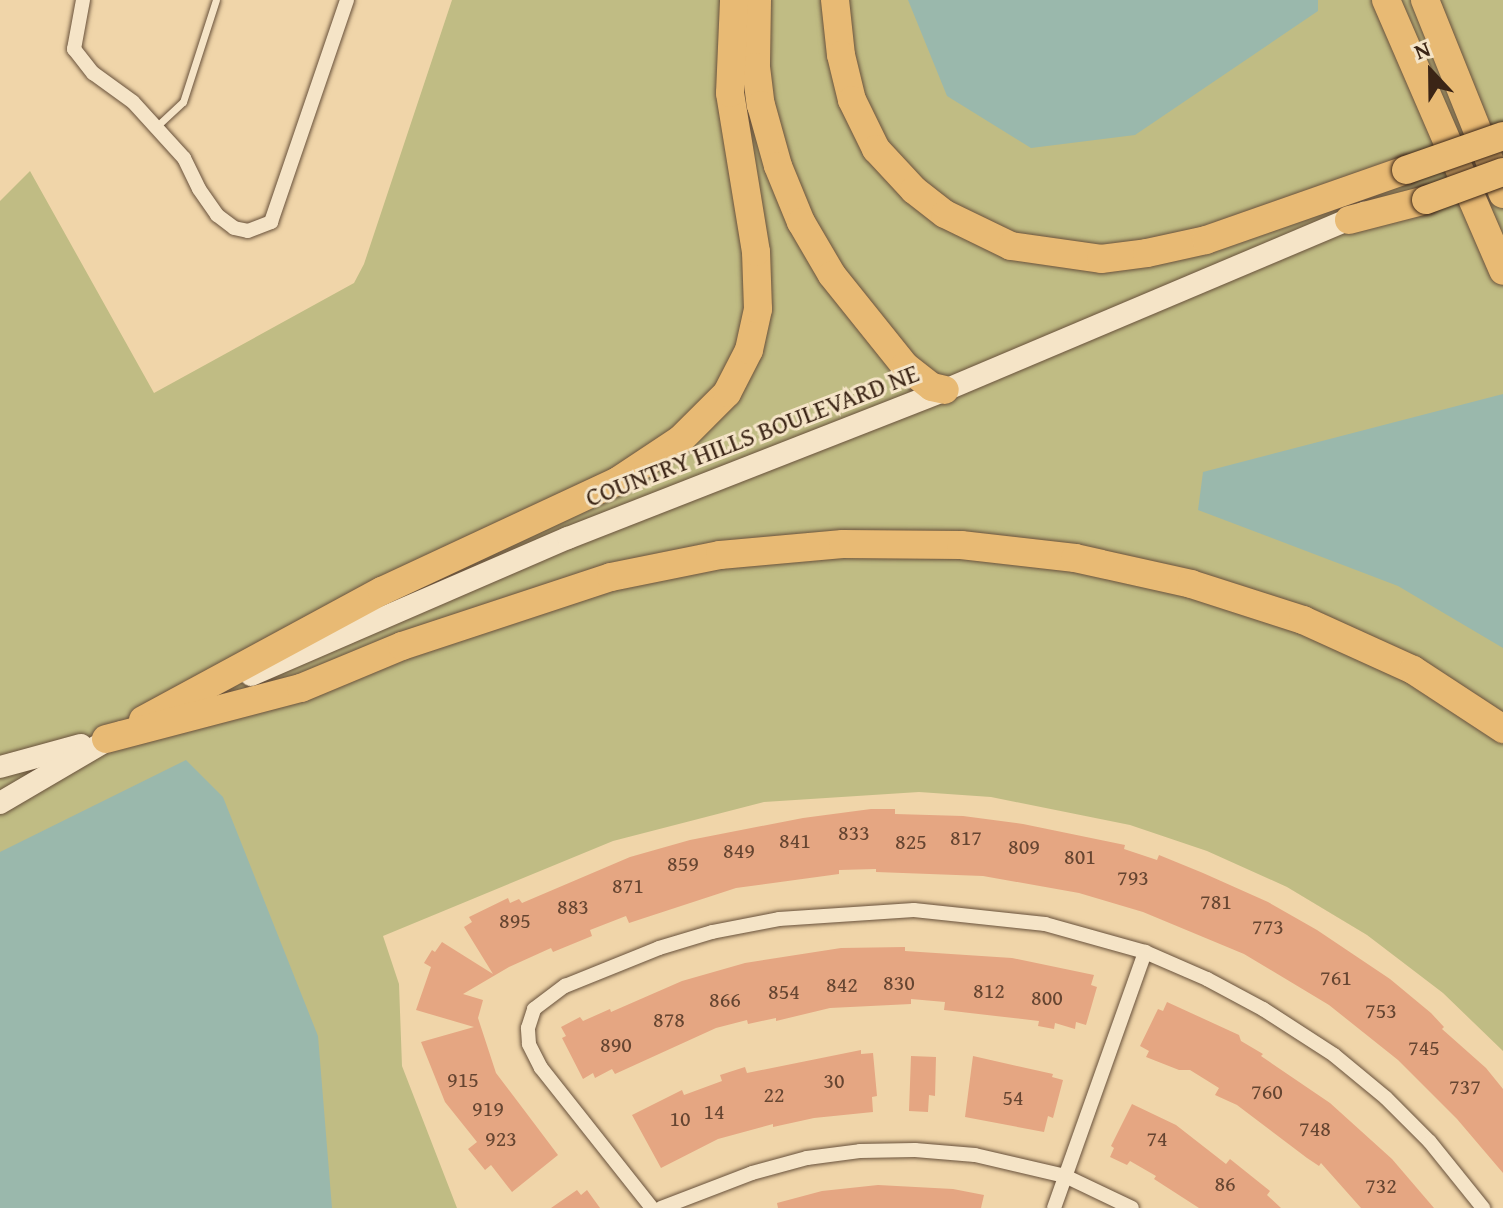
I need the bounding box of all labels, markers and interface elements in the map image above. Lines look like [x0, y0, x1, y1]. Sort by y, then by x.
north arrow [1391, 32, 1471, 112]
text: N [1409, 32, 1435, 67]
street label: COUNTRY HILLS BOULEVARD NE [581, 357, 923, 513]
house number: 833 [838, 820, 870, 846]
house number: 817 [950, 825, 982, 851]
house number: 841 [779, 828, 811, 854]
house number: 825 [895, 829, 927, 855]
house number: 809 [1008, 834, 1040, 860]
house number: 849 [723, 838, 755, 864]
house number: 801 [1064, 844, 1096, 870]
house number: 859 [667, 851, 699, 877]
house number: 793 [1117, 865, 1149, 891]
house number: 871 [612, 873, 644, 899]
house number: 781 [1200, 889, 1232, 915]
house number: 883 [557, 894, 589, 920]
house number: 895 [499, 908, 531, 934]
house number: 773 [1252, 914, 1284, 940]
house number: 761 [1320, 965, 1352, 991]
house number: 830 [883, 970, 915, 996]
house number: 842 [826, 972, 858, 998]
house number: 812 [973, 978, 1005, 1004]
house number: 854 [768, 979, 800, 1005]
house number: 800 [1031, 985, 1063, 1011]
house number: 866 [709, 987, 741, 1013]
house number: 753 [1365, 998, 1397, 1024]
house number: 878 [653, 1007, 685, 1033]
house number: 890 [600, 1032, 632, 1058]
house number: 745 [1408, 1035, 1440, 1061]
house number: 915 [447, 1067, 479, 1093]
house number: 30 [823, 1068, 845, 1094]
house number: 737 [1449, 1074, 1481, 1100]
house number: 760 [1251, 1079, 1283, 1105]
house number: 22 [763, 1082, 785, 1108]
house number: 54 [1002, 1085, 1024, 1111]
house number: 919 [472, 1096, 504, 1122]
house number: 14 [703, 1099, 725, 1125]
house number: 10 [669, 1106, 691, 1132]
house number: 748 [1299, 1116, 1331, 1142]
house number: 923 [485, 1126, 517, 1152]
house number: 74 [1146, 1126, 1168, 1152]
house number: 86 [1214, 1171, 1236, 1197]
house number: 732 [1365, 1173, 1397, 1199]

